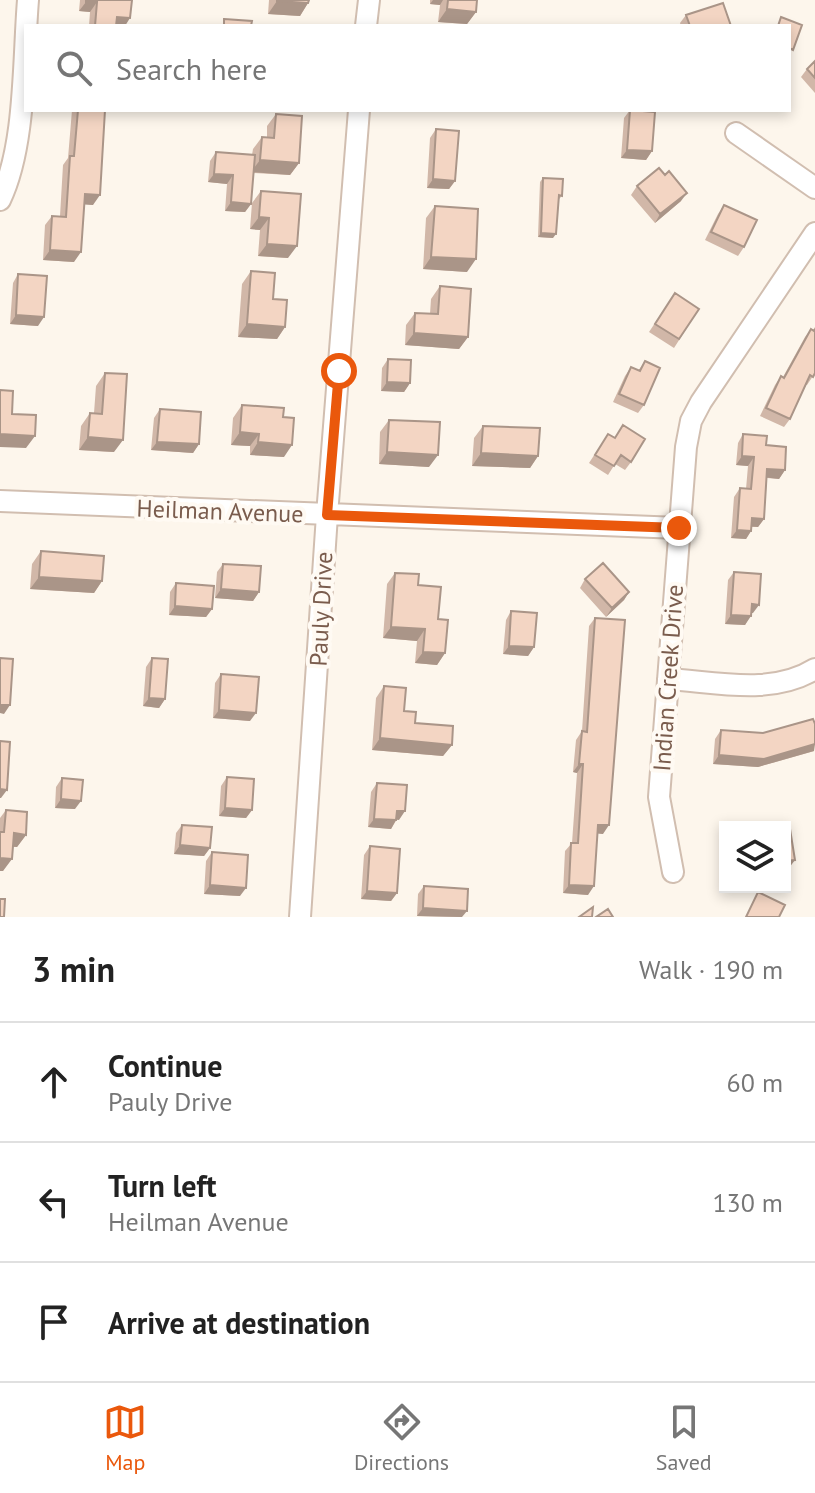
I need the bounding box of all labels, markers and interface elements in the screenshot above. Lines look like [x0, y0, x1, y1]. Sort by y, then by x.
search box [24, 24, 791, 112]
icon: search [52, 46, 96, 90]
text: Search here [116, 49, 267, 88]
route start [321, 353, 357, 389]
street label: Heilman Avenue [136, 493, 304, 529]
route end [661, 510, 697, 546]
street label: Pauly Drive [303, 551, 339, 667]
street label: Indian Creek Drive [646, 583, 690, 773]
map controls [719, 821, 791, 893]
button: layers [719, 821, 791, 893]
text: 3 min [32, 947, 115, 991]
text: Walk · 190 m [639, 953, 783, 986]
text: Continue [108, 1046, 222, 1085]
icon: ahead [32, 1060, 76, 1104]
text: 60 m [727, 1066, 783, 1099]
text: Pauly Drive [108, 1085, 233, 1118]
text: Turn left [108, 1166, 216, 1205]
icon: left [32, 1180, 76, 1224]
text: 130 m [712, 1186, 783, 1219]
text: Heilman Avenue [108, 1205, 289, 1238]
icon: arrive [32, 1300, 76, 1344]
text: Arrive at destination [108, 1303, 370, 1342]
tab: Map [103, 1400, 147, 1476]
tab: Directions [354, 1400, 449, 1476]
tab: Saved [656, 1400, 712, 1476]

